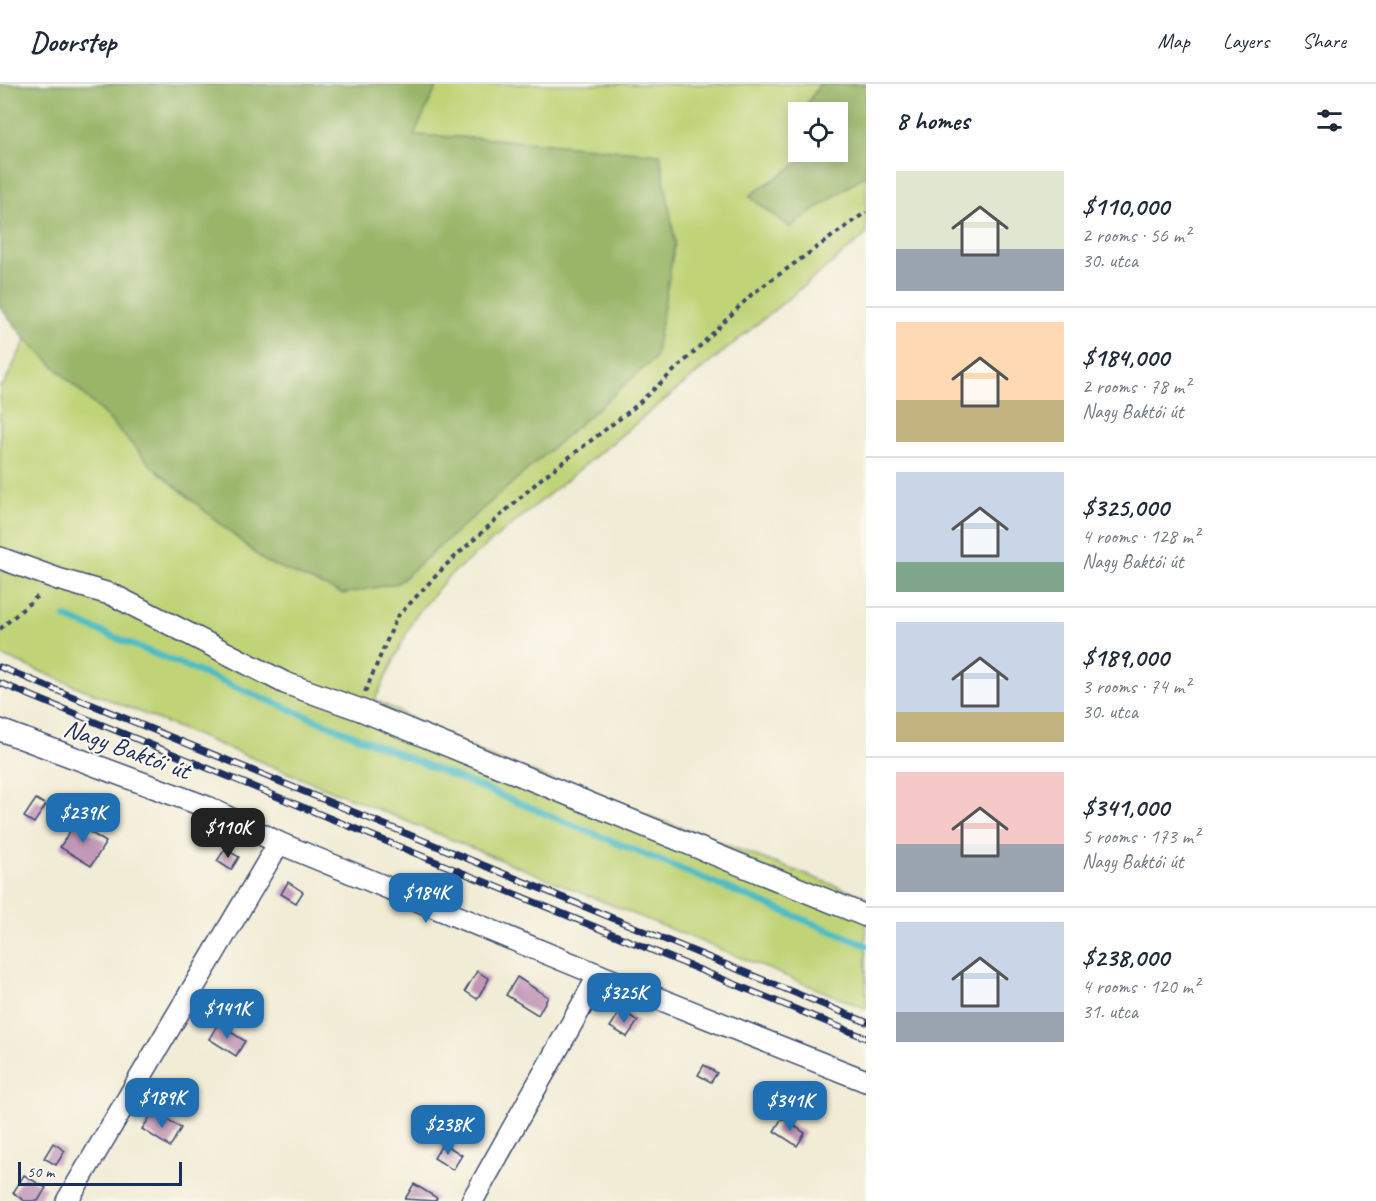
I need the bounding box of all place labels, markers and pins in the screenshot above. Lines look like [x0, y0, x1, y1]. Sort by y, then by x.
pin: $239K [41, 793, 125, 844]
pin: $110K [186, 808, 270, 859]
pin: $184K [384, 873, 468, 924]
pin: $325K [582, 973, 666, 1024]
pin: $141K [185, 989, 269, 1040]
pin: $189K [120, 1078, 204, 1129]
pin: $341K [748, 1081, 832, 1132]
pin: $238K [406, 1105, 490, 1156]

